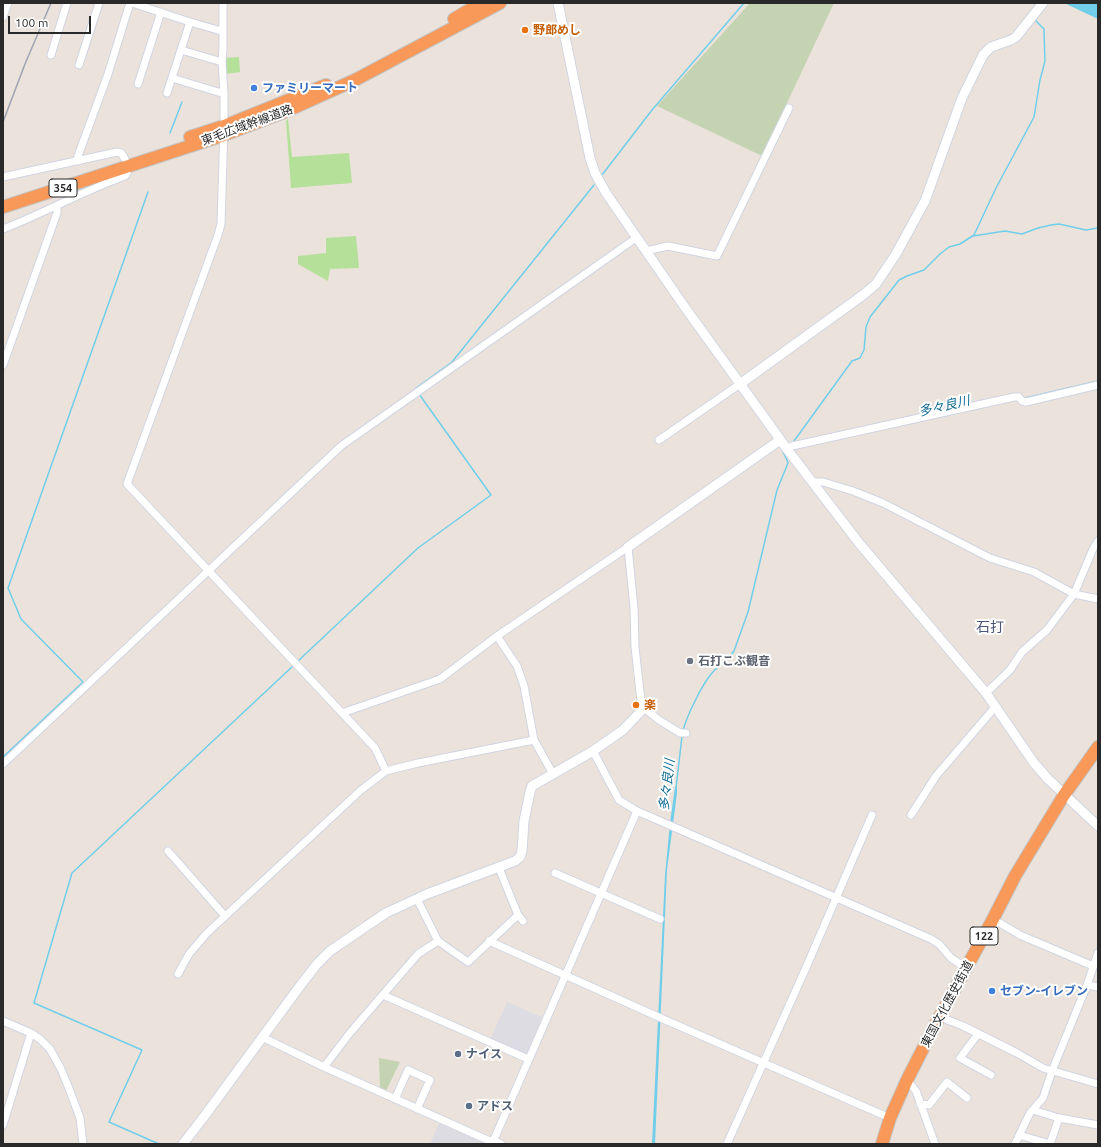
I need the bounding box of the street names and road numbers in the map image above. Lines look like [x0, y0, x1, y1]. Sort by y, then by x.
street label: 東毛広域幹線道路 [199, 102, 295, 148]
road number: 354 [49, 179, 77, 197]
road number: 122 [970, 927, 998, 945]
street label: 東国文化歴史街道 [918, 958, 976, 1050]

